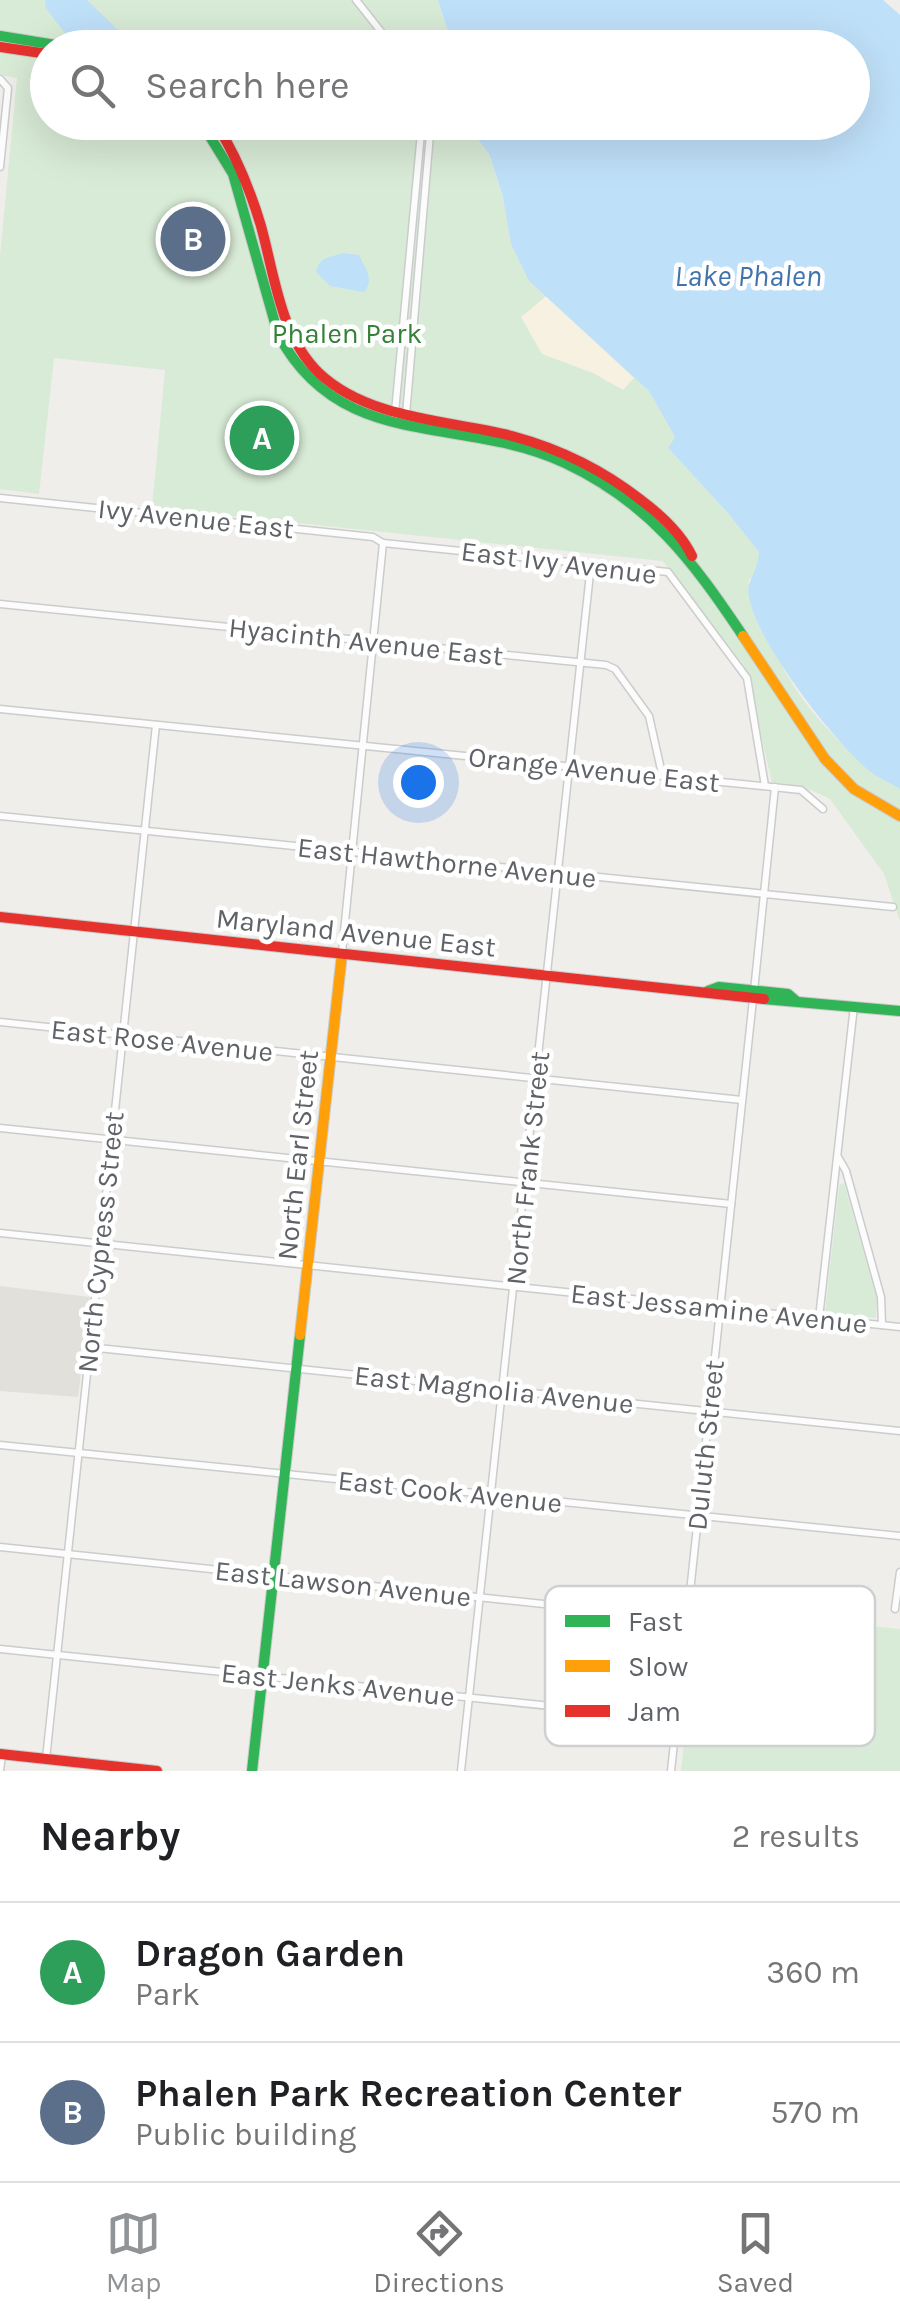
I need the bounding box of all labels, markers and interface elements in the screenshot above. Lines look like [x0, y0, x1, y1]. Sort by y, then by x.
search box [30, 30, 870, 140]
icon: search [65, 58, 120, 113]
text: Search here [145, 63, 349, 108]
pin: B [160, 202, 226, 276]
water label: Lake Phalen [674, 258, 822, 294]
park label: Phalen Park [272, 317, 422, 350]
pin: A [230, 400, 294, 476]
street label: Ivy Avenue East [96, 492, 296, 545]
street label: East Ivy Avenue [459, 534, 659, 591]
street label: Hyacinth Avenue East [227, 611, 505, 672]
street label: Orange Avenue East [467, 740, 721, 799]
your location [393, 757, 444, 808]
street label: East Hawthorne Avenue [296, 830, 598, 895]
street label: Maryland Avenue East [215, 901, 497, 964]
street label: East Rose Avenue [49, 1012, 275, 1069]
street label: North Earl Street [270, 1048, 325, 1262]
street label: North Frank Street [499, 1049, 556, 1287]
street label: North Cypress Street [70, 1110, 131, 1374]
street label: East Jessamine Avenue [569, 1277, 869, 1340]
street label: East Magnolia Avenue [353, 1358, 635, 1421]
street label: Duluth Street [680, 1358, 731, 1532]
street label: East Cook Avenue [336, 1463, 564, 1520]
street label: East Lawson Avenue [213, 1554, 473, 1613]
legend [545, 1586, 875, 1746]
text: Fast [628, 1605, 683, 1638]
text: Slow [628, 1650, 688, 1683]
street label: East Jenks Avenue [219, 1656, 456, 1713]
text: Jam [628, 1695, 681, 1728]
text: Nearby [40, 1811, 180, 1861]
text: 2 results [732, 1818, 860, 1855]
text: Dragon Garden [135, 1931, 405, 1976]
text: A [62, 1954, 83, 1991]
text: 360 m [766, 1954, 860, 1991]
text: Park [135, 1976, 200, 2013]
text: Phalen Park Recreation Center [135, 2071, 681, 2116]
text: B [62, 2094, 83, 2131]
text: 570 m [770, 2094, 860, 2131]
text: Public building [135, 2116, 356, 2153]
tab: Map [106, 2206, 161, 2299]
tab: Directions [373, 2206, 505, 2299]
tab: Saved [717, 2206, 794, 2299]

